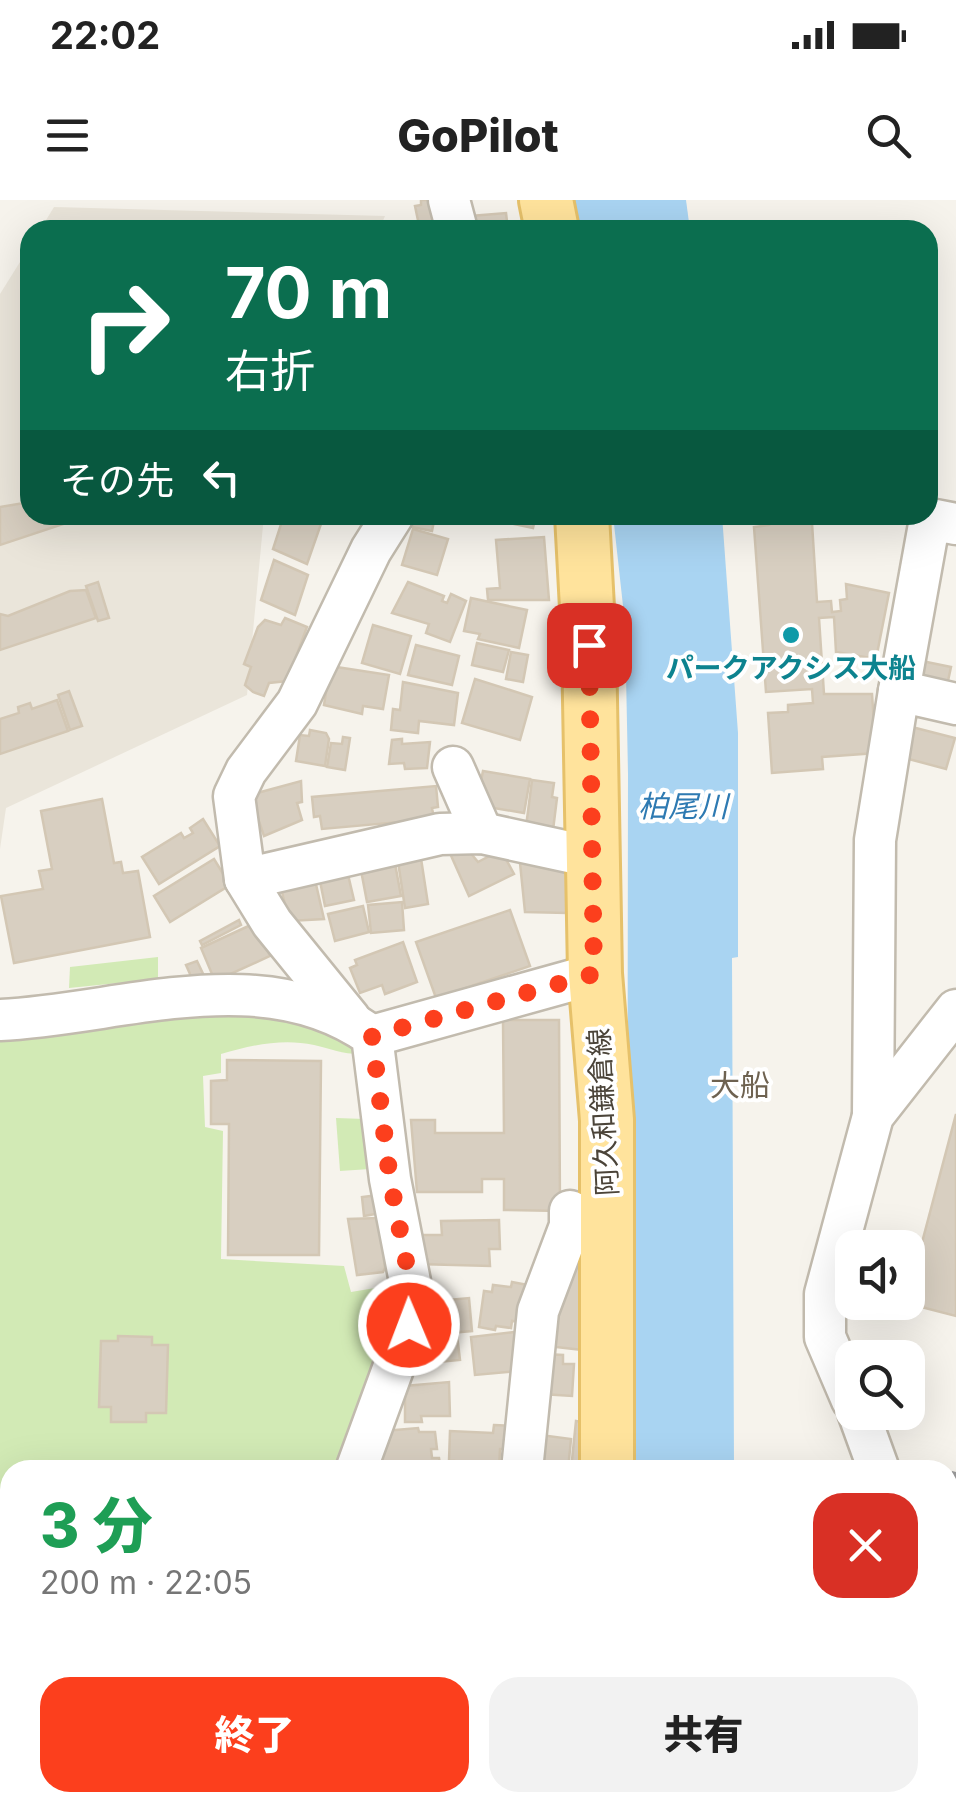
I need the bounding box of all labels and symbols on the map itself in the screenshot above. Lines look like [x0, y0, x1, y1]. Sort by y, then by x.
pin [547, 603, 632, 688]
marker: パークアクシス大船 [780, 624, 802, 646]
place label: パークアクシス大船 [666, 651, 916, 685]
water label: 柏尾川 [638, 788, 731, 824]
street label: 阿久和鎌倉線 [582, 1027, 624, 1197]
district label: 大船 [710, 1067, 770, 1103]
position arrow [357, 1273, 461, 1377]

